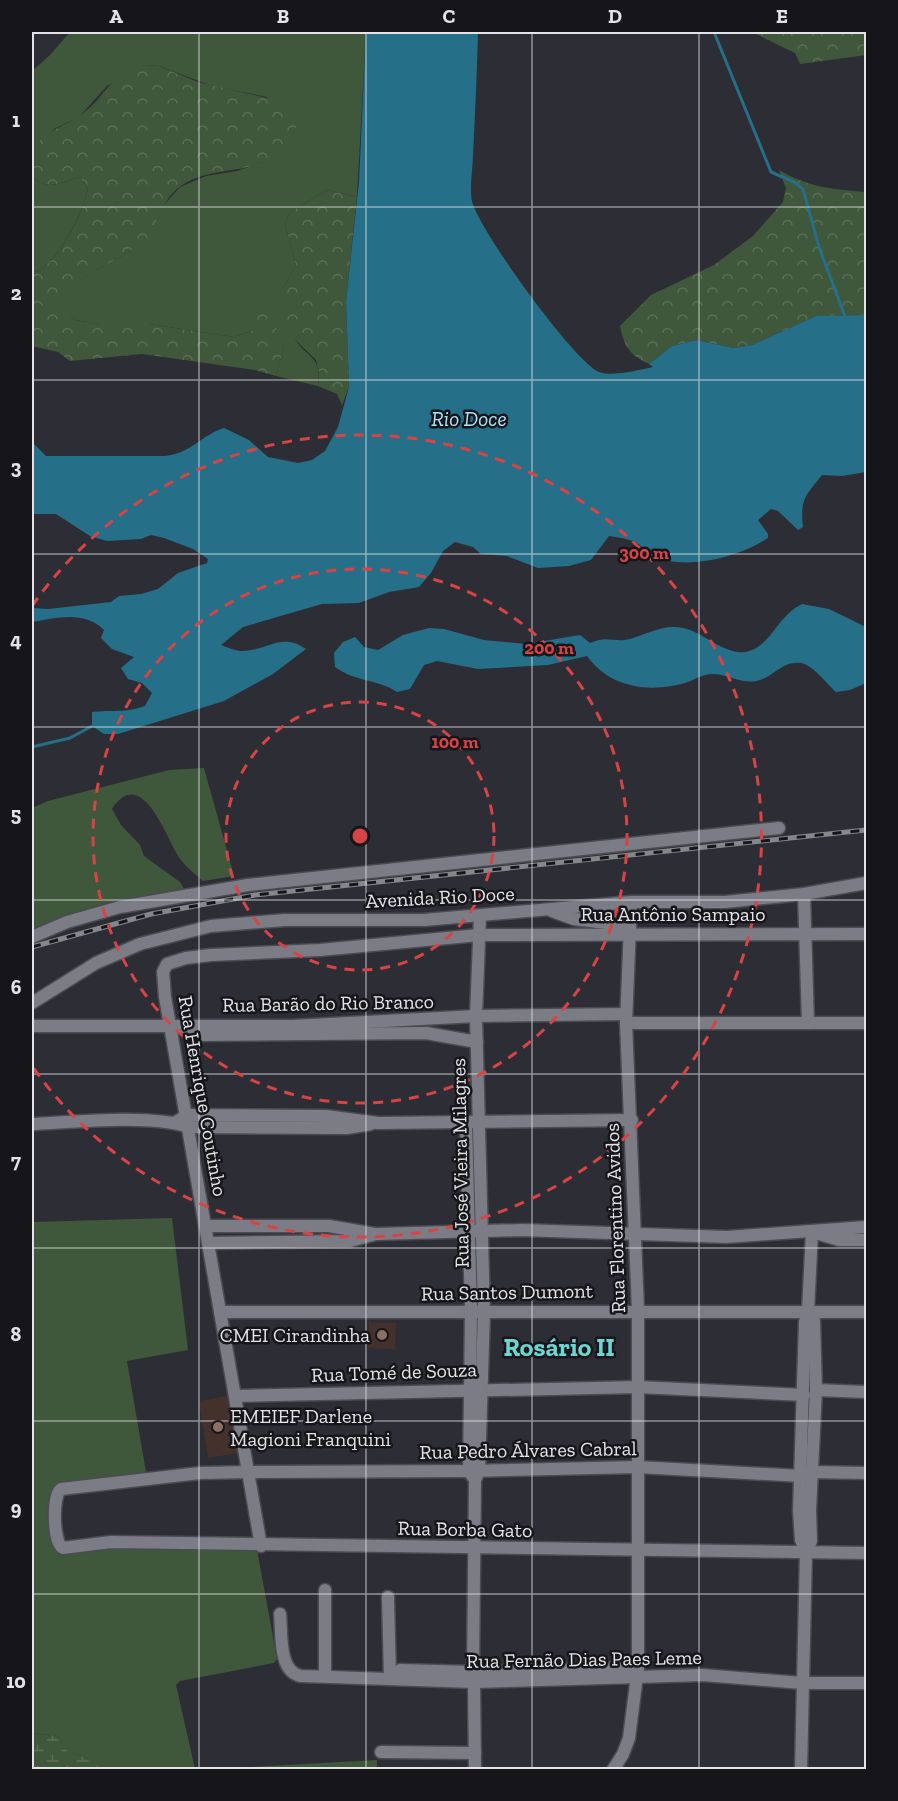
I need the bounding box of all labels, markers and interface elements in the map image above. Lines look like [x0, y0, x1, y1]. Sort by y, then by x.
text: A [109, 4, 123, 28]
text: B [277, 4, 289, 28]
text: C [443, 4, 456, 28]
text: D [608, 4, 622, 28]
text: E [776, 4, 788, 28]
text: 1 [12, 108, 20, 132]
text: 2 [11, 281, 22, 305]
water label: Rio Doce [431, 406, 507, 431]
text: 3 [11, 455, 22, 479]
text: 300 m [619, 542, 669, 564]
text: 4 [10, 628, 22, 652]
text: 200 m [524, 637, 574, 659]
text: 100 m [431, 731, 479, 753]
text: 5 [11, 802, 21, 826]
centre of rings [350, 826, 370, 846]
street label: Avenida Rio Doce [365, 881, 515, 913]
street label: Rua Antônio Sampaio [580, 902, 766, 926]
text: 6 [11, 975, 22, 999]
street label: Rua Barão do Rio Branco [222, 989, 434, 1017]
street label: Rua Henrique Coutinho [174, 994, 232, 1198]
street label: Rua José Vieira Milagres [446, 1058, 474, 1268]
street label: Rua Florentino Avidos [600, 1123, 630, 1313]
text: 7 [11, 1149, 21, 1173]
street label: Rua Santos Dumont [421, 1278, 594, 1306]
text: 8 [11, 1322, 22, 1346]
place label: CMEI Cirandinha [220, 1323, 370, 1347]
marker: CMEI Cirandinha [375, 1328, 389, 1342]
district label: Rosário II [503, 1331, 615, 1363]
street label: Rua Tomé de Souza [311, 1357, 478, 1387]
place label: EMEIEF Darlene Magioni Franquini [230, 1404, 391, 1451]
marker: EMEIEF Darlene Magioni Franquini [211, 1420, 225, 1434]
street label: Rua Pedro Álvares Cabral [419, 1436, 637, 1464]
text: 9 [11, 1496, 22, 1520]
street label: Rua Borba Gato [398, 1516, 532, 1542]
street label: Rua Fernão Dias Paes Leme [466, 1645, 702, 1673]
text: 10 [6, 1669, 26, 1693]

